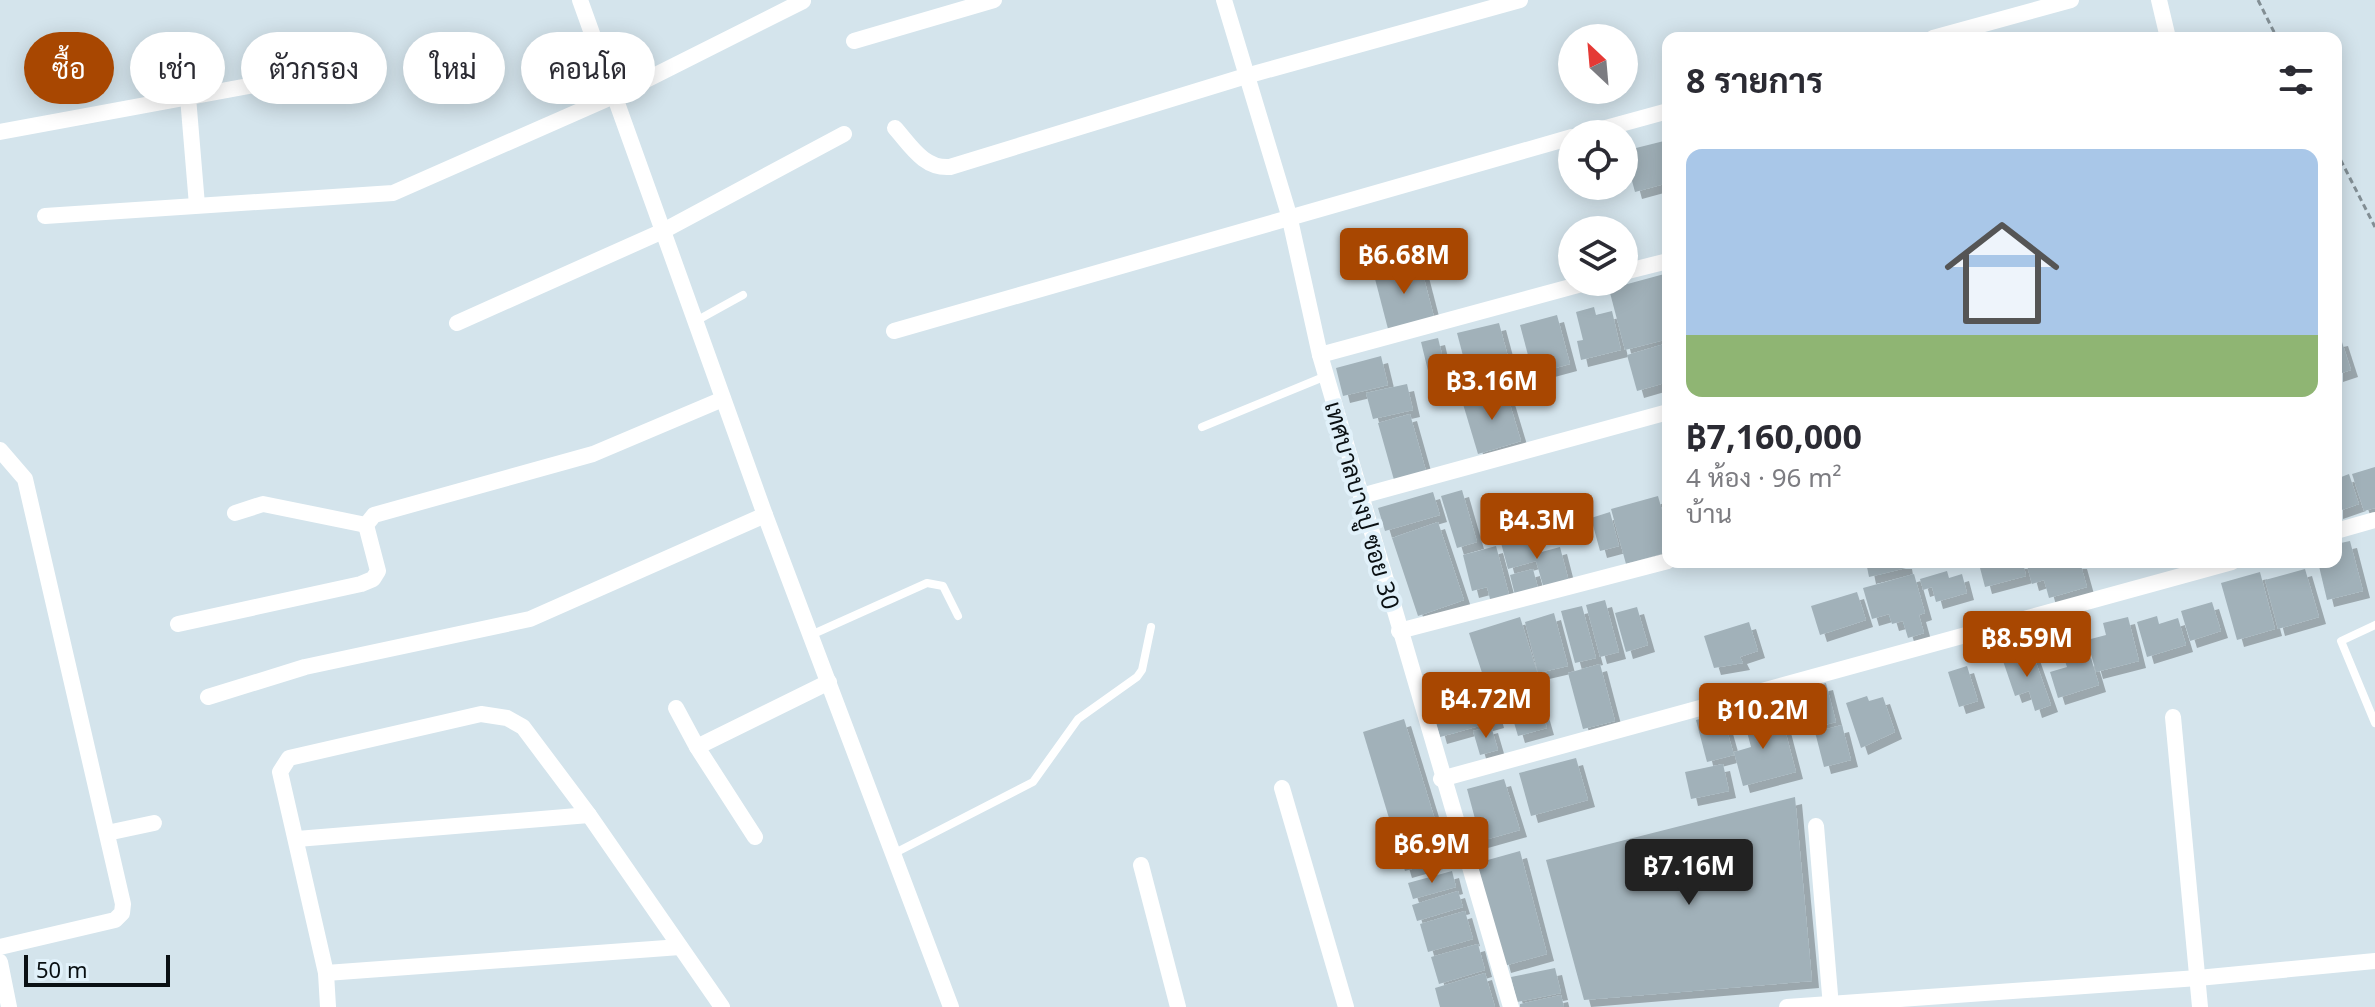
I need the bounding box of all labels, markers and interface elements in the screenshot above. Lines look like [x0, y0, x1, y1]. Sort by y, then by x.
north arrow [1558, 24, 1638, 104]
map controls [1558, 24, 1638, 296]
chip: ซื้อ [24, 32, 114, 104]
chip: เช่า [130, 32, 225, 104]
chip: ตัวกรอง [241, 32, 387, 104]
chip: ใหม่ [403, 32, 505, 104]
chip: คอนโด [521, 32, 655, 104]
text: 8 รายการ [1686, 57, 1823, 103]
icon: filters [2274, 58, 2318, 102]
button: locate [1558, 120, 1638, 200]
icon: home [1930, 201, 2074, 345]
button: layers [1558, 216, 1638, 296]
pin: ฿6.68M [1339, 228, 1469, 296]
text: ฿6.68M [1358, 236, 1450, 272]
pin: ฿3.16M [1427, 354, 1557, 422]
text: ฿3.16M [1446, 362, 1538, 398]
street label: เทศบาลบางปู ซอย 30 [1316, 397, 1408, 613]
text: ฿7,160,000 [1686, 413, 1862, 459]
text: 4 ห้อง · 96 m² [1686, 459, 1842, 495]
pin: ฿4.3M [1481, 493, 1593, 561]
text: บ้าน [1686, 495, 1732, 531]
text: ฿4.3M [1498, 501, 1576, 537]
pin: ฿8.59M [1962, 611, 2092, 679]
text: ฿8.59M [1981, 619, 2073, 655]
pin: ฿4.72M [1421, 672, 1551, 740]
text: ฿4.72M [1440, 680, 1532, 716]
pin: ฿10.2M [1698, 683, 1828, 751]
text: ฿10.2M [1717, 691, 1809, 727]
pin: ฿6.9M [1376, 817, 1488, 885]
text: ฿6.9M [1393, 825, 1471, 861]
pin: ฿7.16M [1624, 839, 1754, 907]
text: ฿7.16M [1643, 847, 1735, 883]
scale bar [24, 951, 170, 987]
text: 50 m [36, 954, 87, 984]

